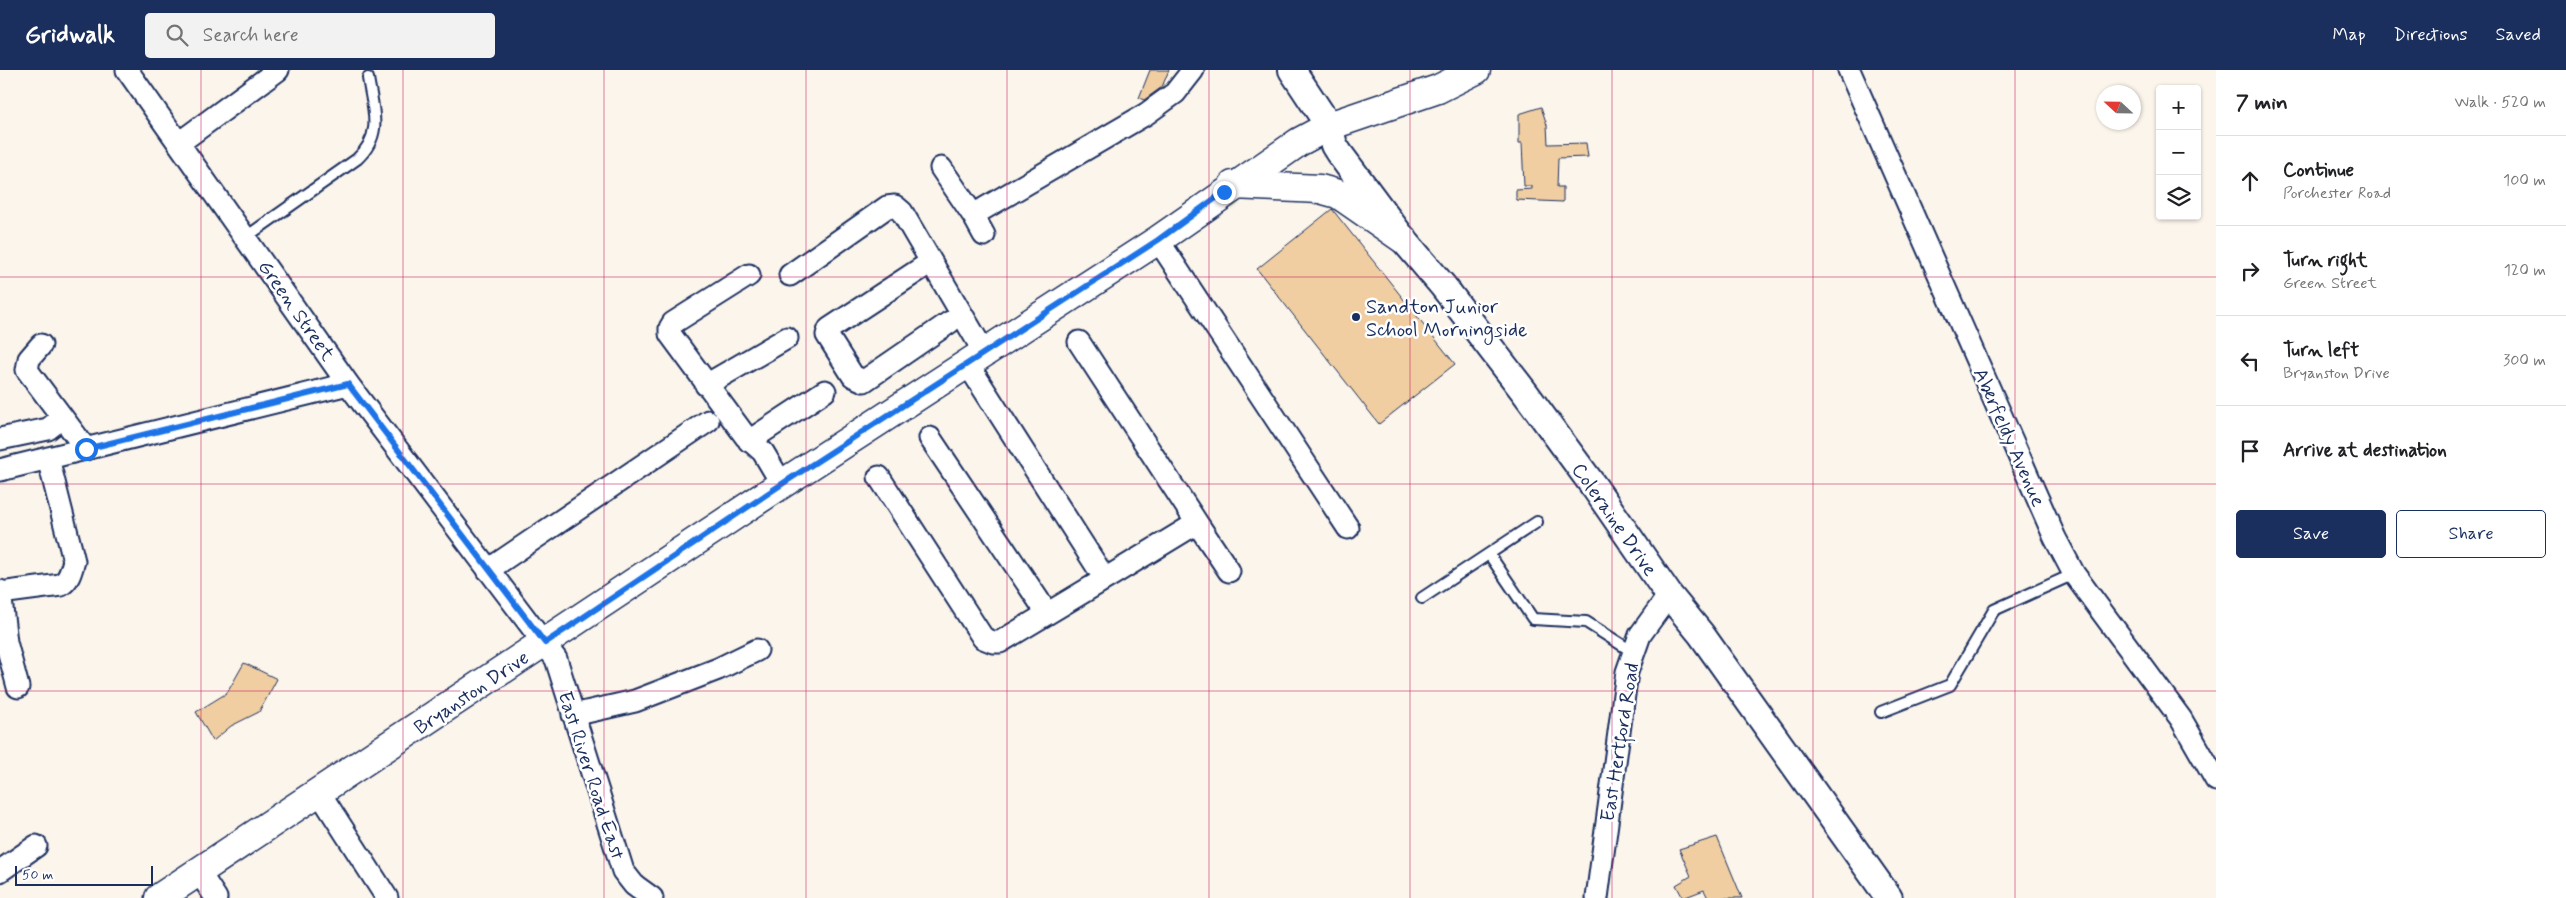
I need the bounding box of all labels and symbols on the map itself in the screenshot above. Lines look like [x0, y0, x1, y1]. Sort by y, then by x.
north arrow [2096, 85, 2141, 130]
route end [1213, 181, 1236, 204]
street label: Green Street [251, 255, 341, 367]
place label: Sandton Junior School Morningside [1366, 294, 1527, 345]
marker: Sandton Junior School Morningside [1350, 311, 1362, 323]
street label: Aberfeldy Avenue [1966, 364, 2051, 511]
route start [75, 438, 98, 461]
street label: Coleraine Drive [1565, 458, 1663, 582]
street label: Bryanston Drive [409, 645, 535, 742]
street label: East Hertford Road [1595, 661, 1648, 824]
street label: East River Road East [551, 688, 631, 863]
scale bar [15, 863, 152, 886]

